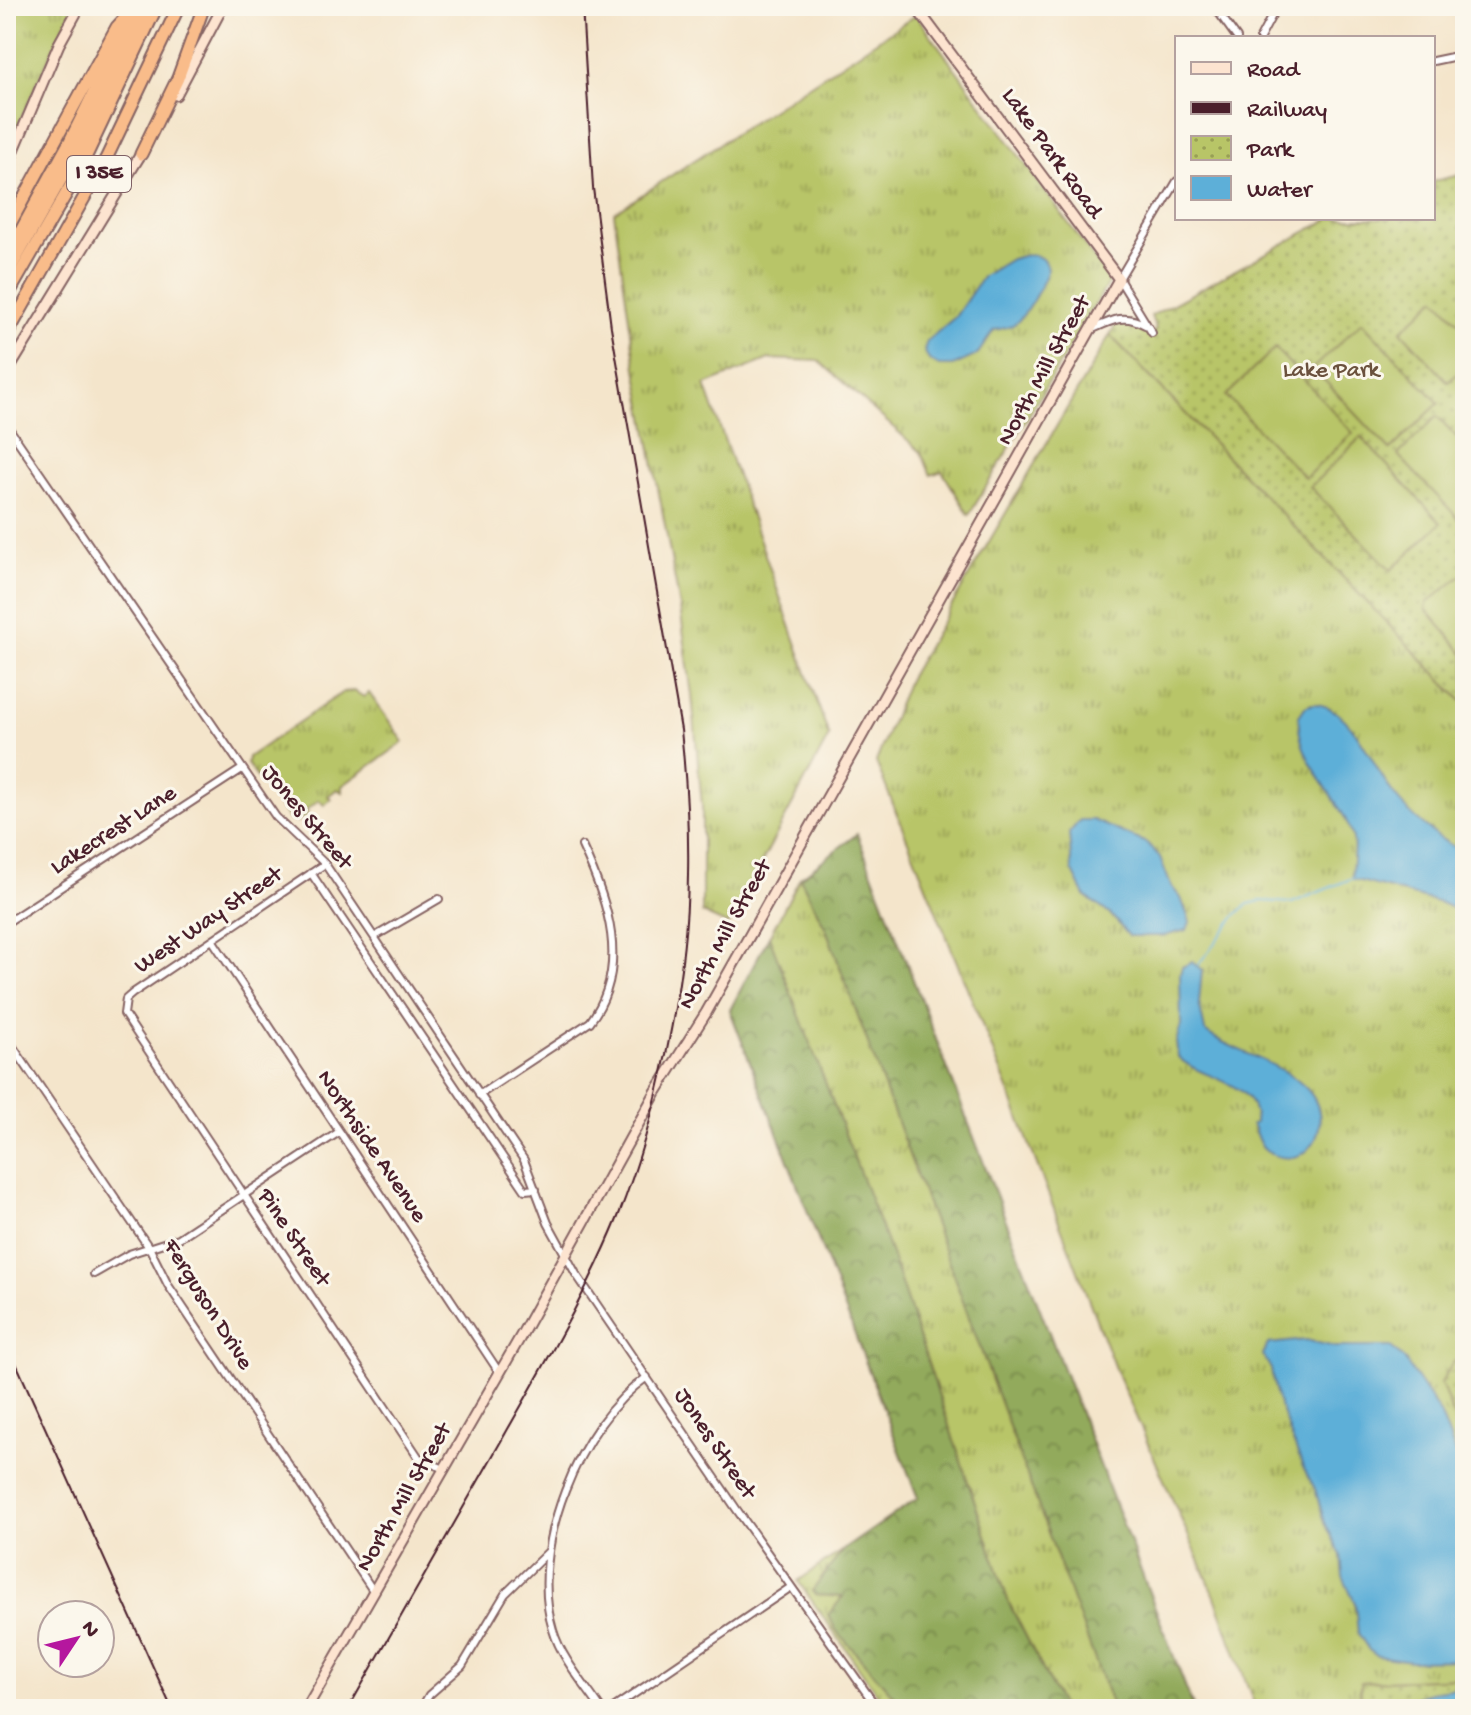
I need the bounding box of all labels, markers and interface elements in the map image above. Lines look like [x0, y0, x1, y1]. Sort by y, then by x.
legend [1175, 36, 1435, 220]
text: Road [1247, 57, 1301, 86]
street label: Lake Park Road [994, 83, 1109, 227]
text: Railway [1247, 97, 1327, 126]
text: Park [1246, 137, 1295, 166]
road number: I 35E [67, 156, 131, 192]
text: Water [1247, 177, 1314, 206]
street label: North Mill Street [992, 289, 1099, 451]
park label: Lake Park [1283, 357, 1382, 386]
street label: Jones Street [254, 760, 359, 878]
street label: Lakecrest Lane [46, 779, 183, 883]
street label: North Mill Street [673, 853, 780, 1015]
street label: West Way Street [129, 860, 290, 981]
street label: Northside Avenue [309, 1065, 433, 1229]
street label: Pine Street [249, 1183, 338, 1294]
street label: Ferguson Drive [155, 1233, 259, 1376]
street label: Jones Street [666, 1383, 763, 1507]
street label: North Mill Street [351, 1416, 460, 1578]
north arrow [36, 1599, 116, 1679]
text: N [74, 1616, 104, 1643]

